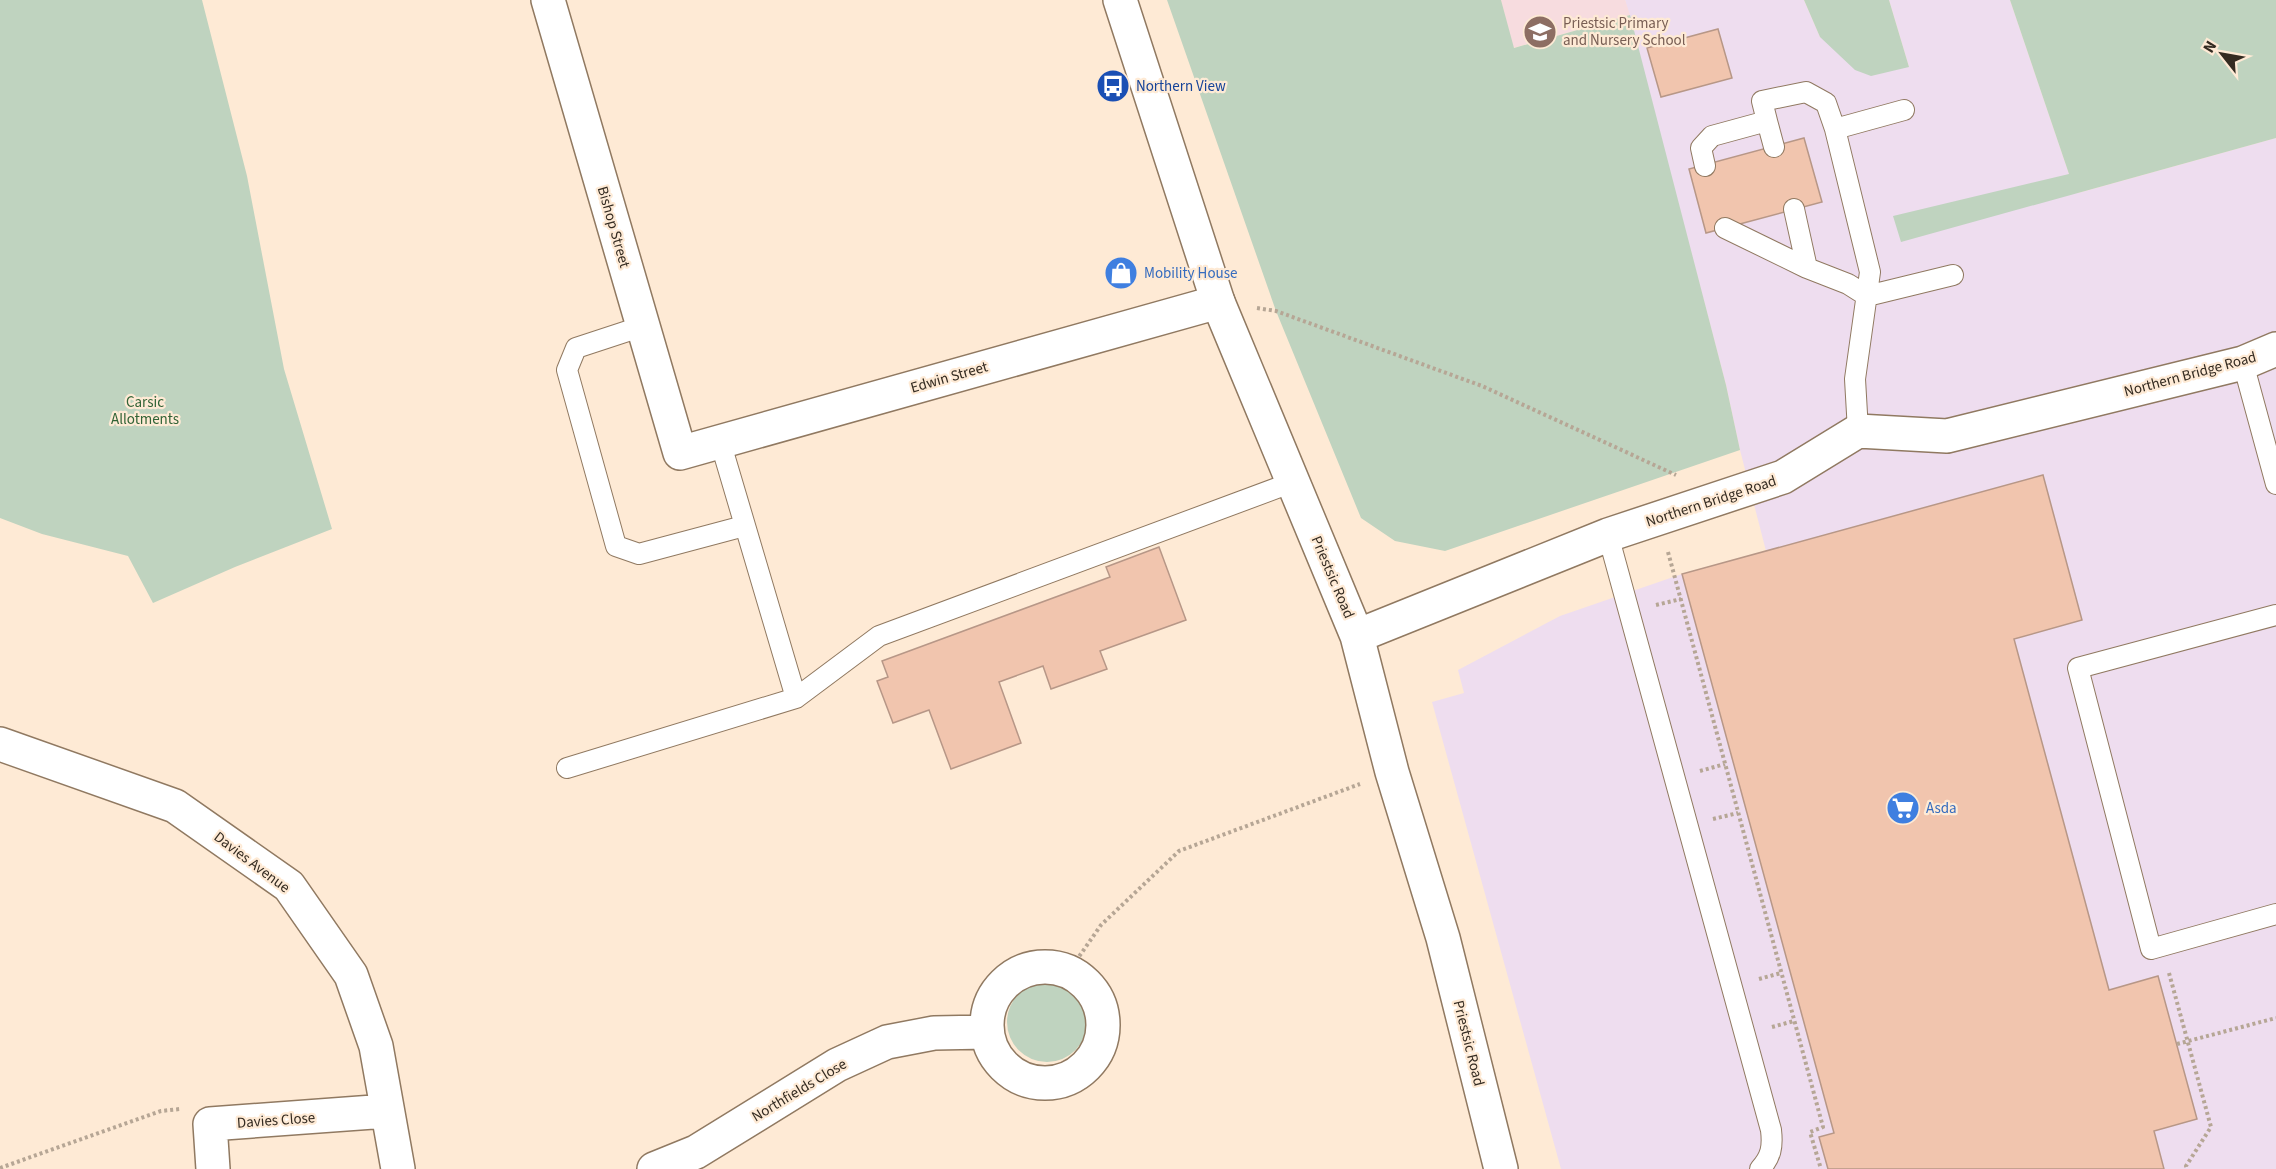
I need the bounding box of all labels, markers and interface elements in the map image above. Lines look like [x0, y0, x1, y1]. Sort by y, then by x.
place label: Priestsic Primary and Nursery School [1563, 13, 1686, 51]
school or university icon: Priestsic Primary and Nursery School [1522, 14, 1558, 50]
north arrow [2192, 24, 2252, 84]
text: N [2198, 37, 2222, 57]
bus stop icon: Northern View [1095, 68, 1131, 104]
place label: Northern View [1136, 76, 1226, 97]
street label: Bishop Street [592, 184, 635, 270]
shop icon: Mobility House [1103, 255, 1139, 291]
place label: Mobility House [1144, 263, 1237, 284]
street label: Northern Bridge Road [2122, 347, 2259, 402]
street label: Edwin Street [908, 356, 990, 399]
park label: Carsic Allotments [111, 392, 179, 430]
street label: Northern Bridge Road [1643, 470, 1779, 532]
street label: Priestsic Road [1306, 533, 1359, 622]
supermarket icon: Asda [1885, 790, 1921, 826]
place label: Asda [1926, 798, 1957, 819]
street label: Davies Avenue [209, 827, 294, 898]
street label: Priestsic Road [1448, 998, 1489, 1088]
street label: Northfields Close [748, 1054, 851, 1127]
street label: Davies Close [236, 1107, 316, 1134]

